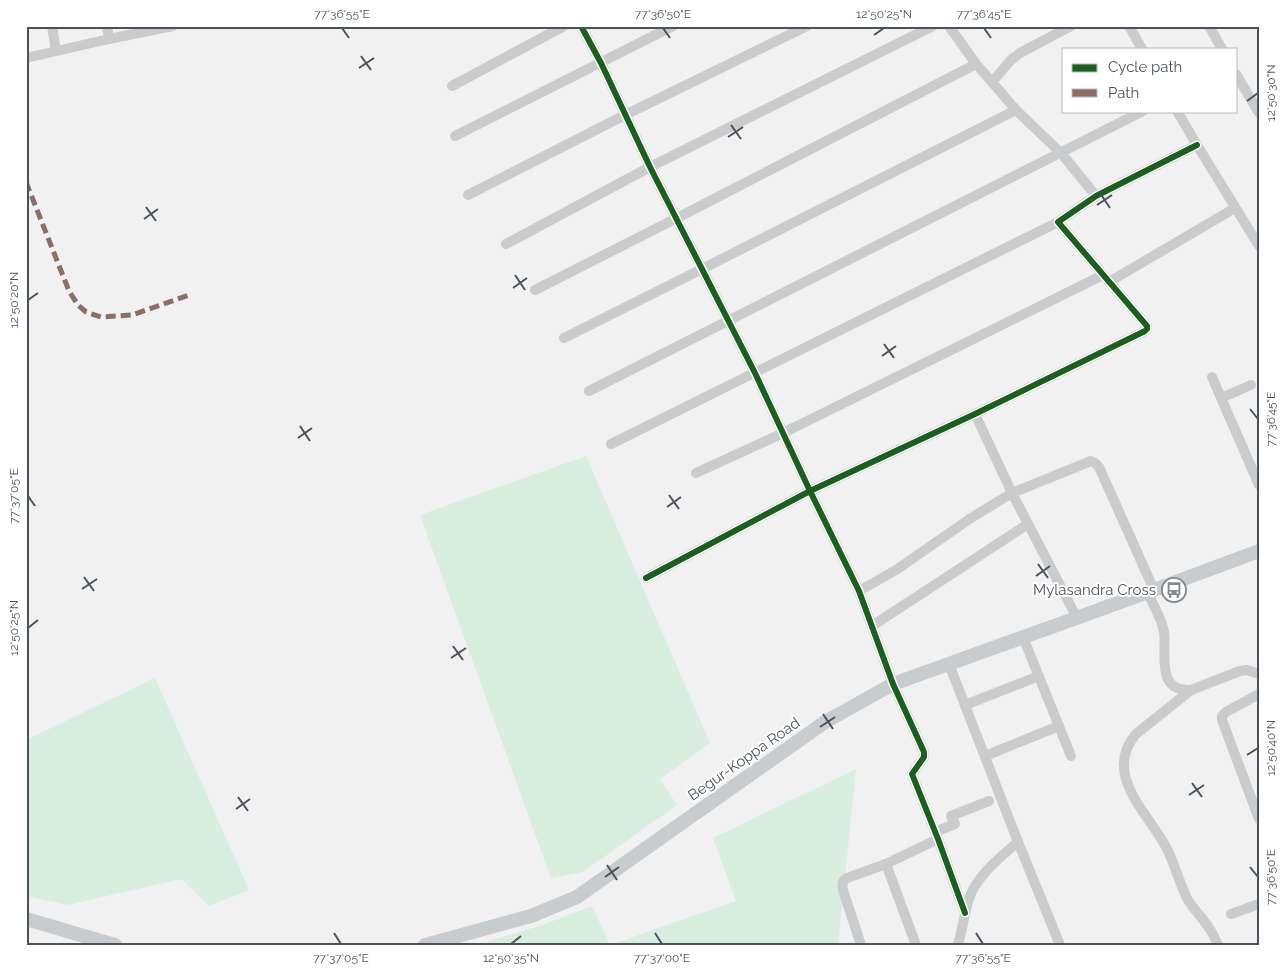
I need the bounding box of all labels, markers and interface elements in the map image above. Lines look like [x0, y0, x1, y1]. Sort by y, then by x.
text: 77°36'55"E [314, 7, 370, 21]
text: 77°36'50"E [635, 7, 691, 21]
text: 12°50'25"N [856, 7, 912, 21]
text: 77°36'45"E [957, 7, 1011, 21]
legend [1062, 48, 1238, 112]
text: Cycle path [1108, 58, 1182, 76]
text: 12°50'30"N [1264, 65, 1278, 121]
text: Path [1108, 84, 1139, 102]
text: 12°50'20"N [7, 272, 21, 328]
text: 77°36'45"E [1264, 392, 1278, 446]
text: 77°37'05"E [7, 468, 21, 524]
bus stop icon: Mylasandra Cross [1161, 577, 1187, 603]
place label: Mylasandra Cross [1033, 581, 1156, 599]
text: 12°50'25"N [7, 600, 21, 656]
street label: Begur-Koppa Road [685, 714, 803, 804]
text: 12°50'40"N [1264, 720, 1278, 776]
text: 77°36'50"E [1264, 849, 1278, 905]
text: 77°37'05"E [313, 951, 369, 965]
text: 12°50'35"N [483, 951, 539, 965]
text: 77°37'00"E [634, 951, 690, 965]
text: 77°36'55"E [955, 951, 1011, 965]

